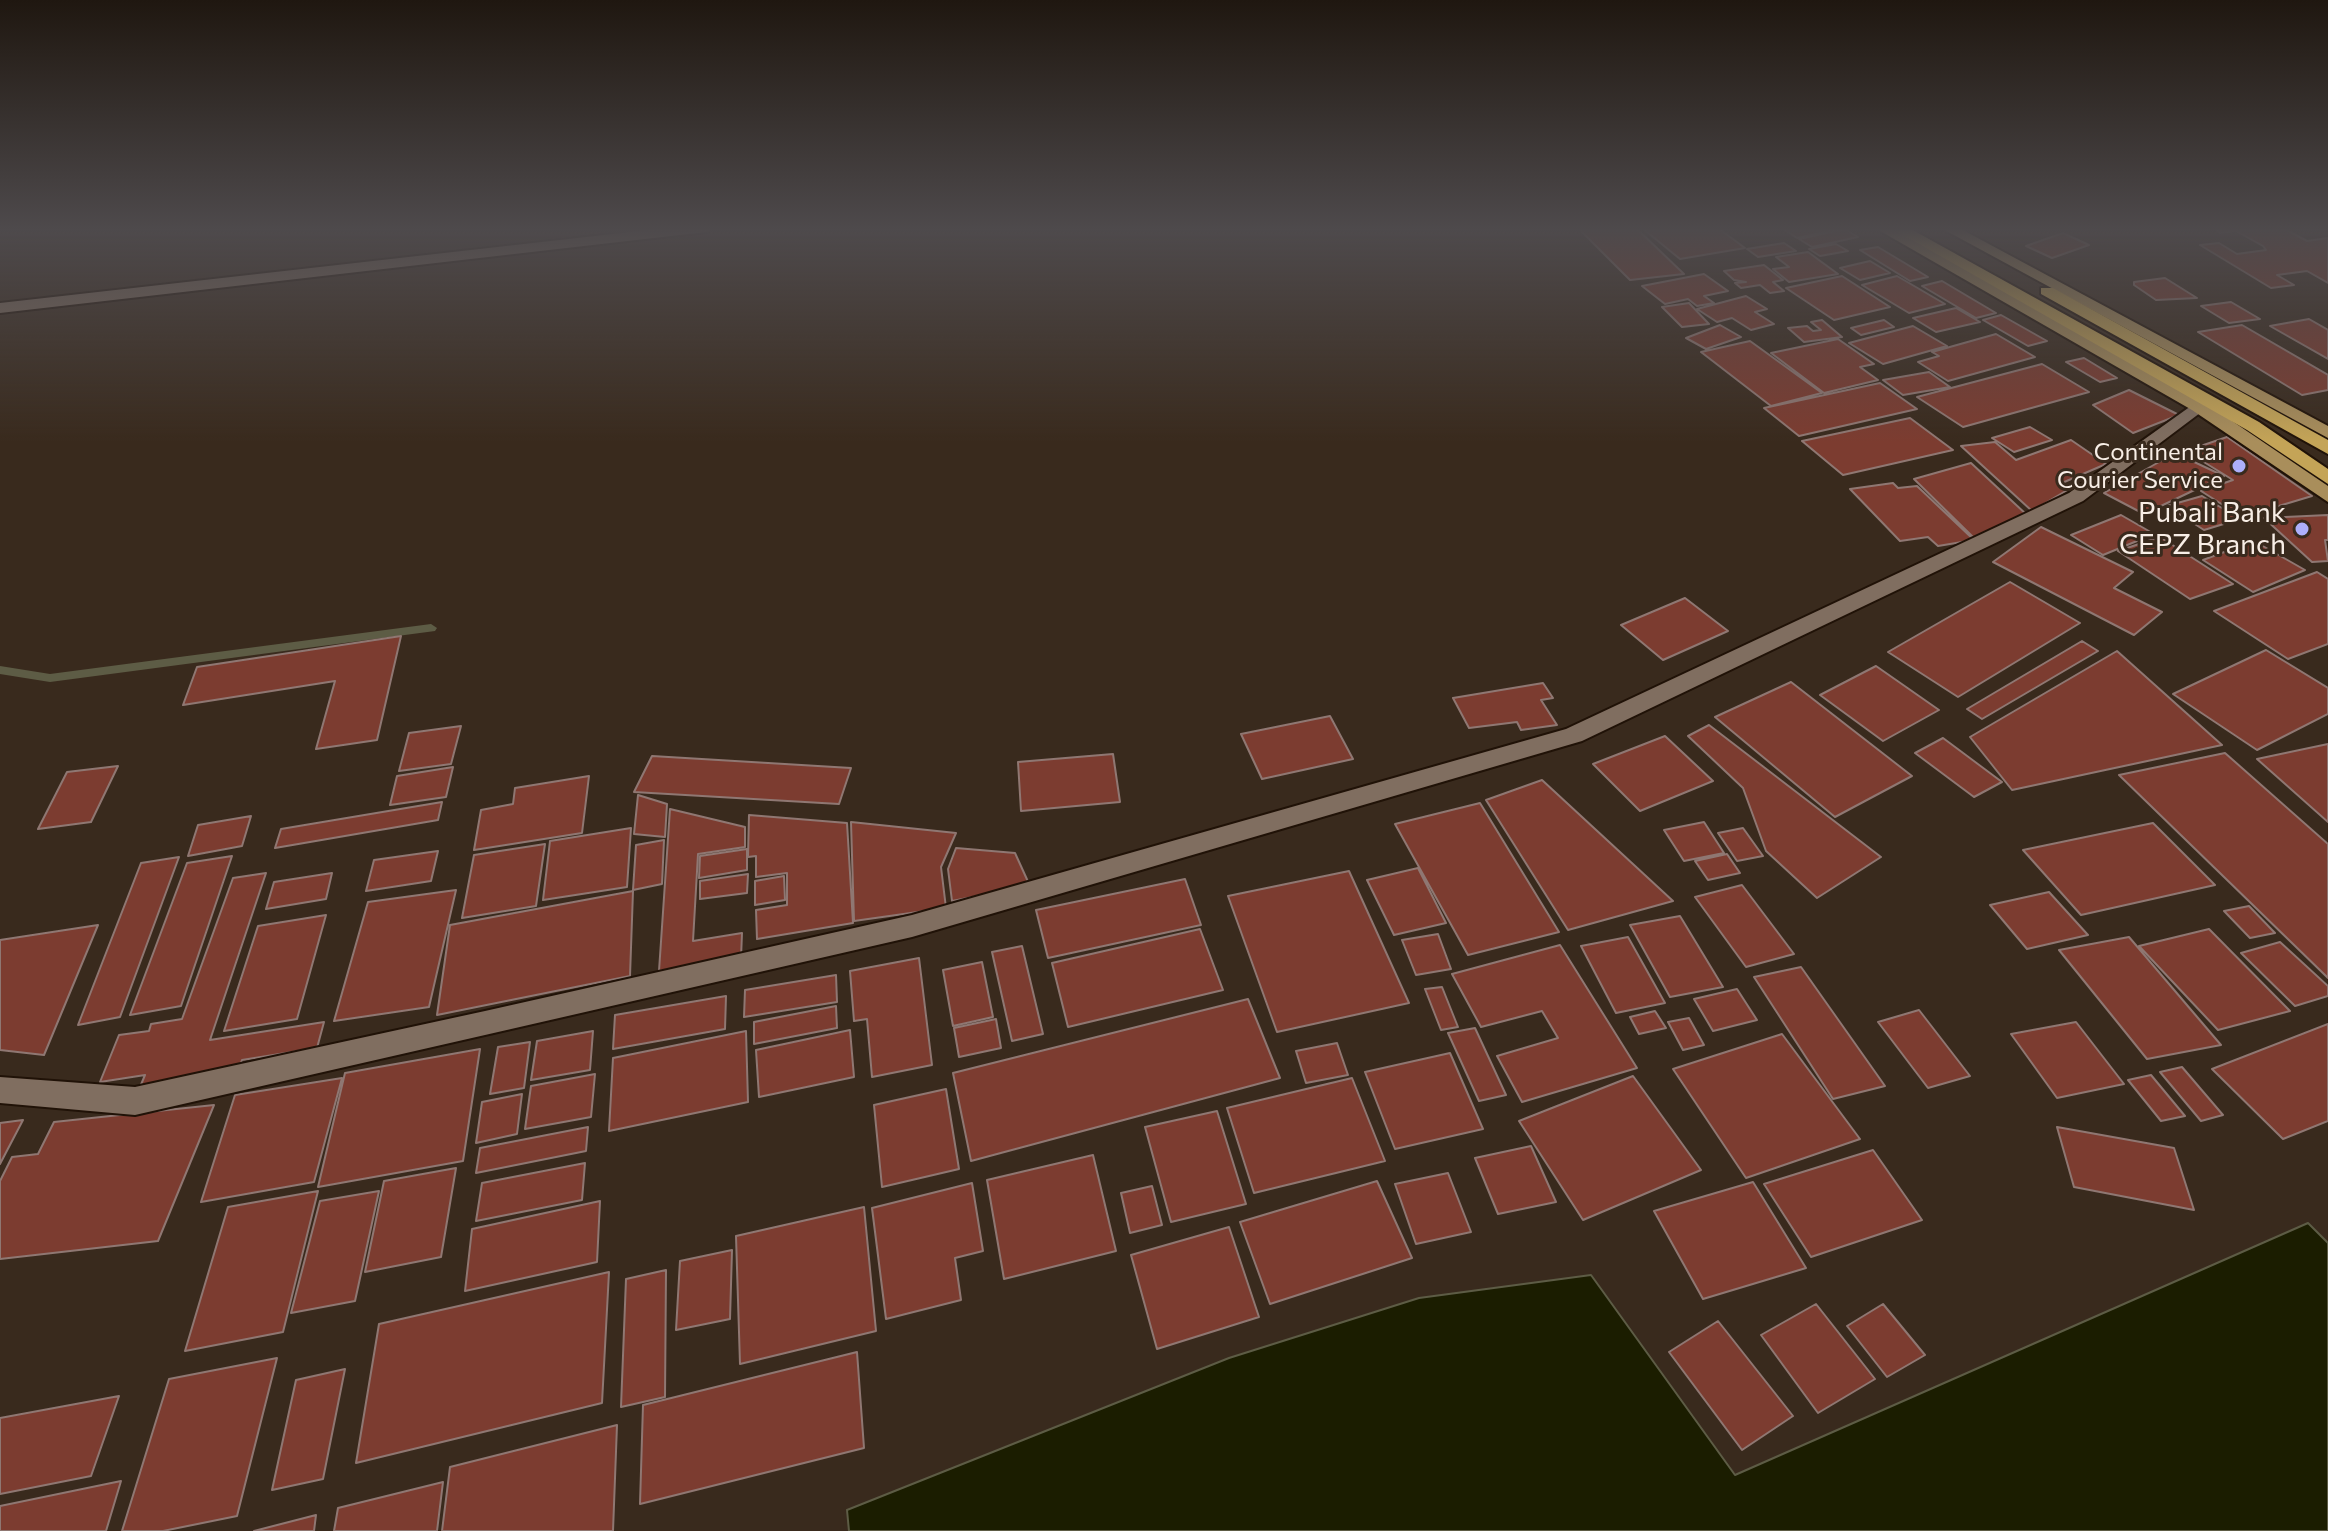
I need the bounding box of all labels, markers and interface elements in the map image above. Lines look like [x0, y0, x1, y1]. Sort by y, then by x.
place label: Continental Courier Service [2057, 438, 2223, 494]
marker: Continental Courier Service [2230, 457, 2248, 475]
place label: Pubali Bank CEPZ Branch [2119, 496, 2286, 562]
marker: Pubali Bank CEPZ Branch [2293, 520, 2311, 538]

